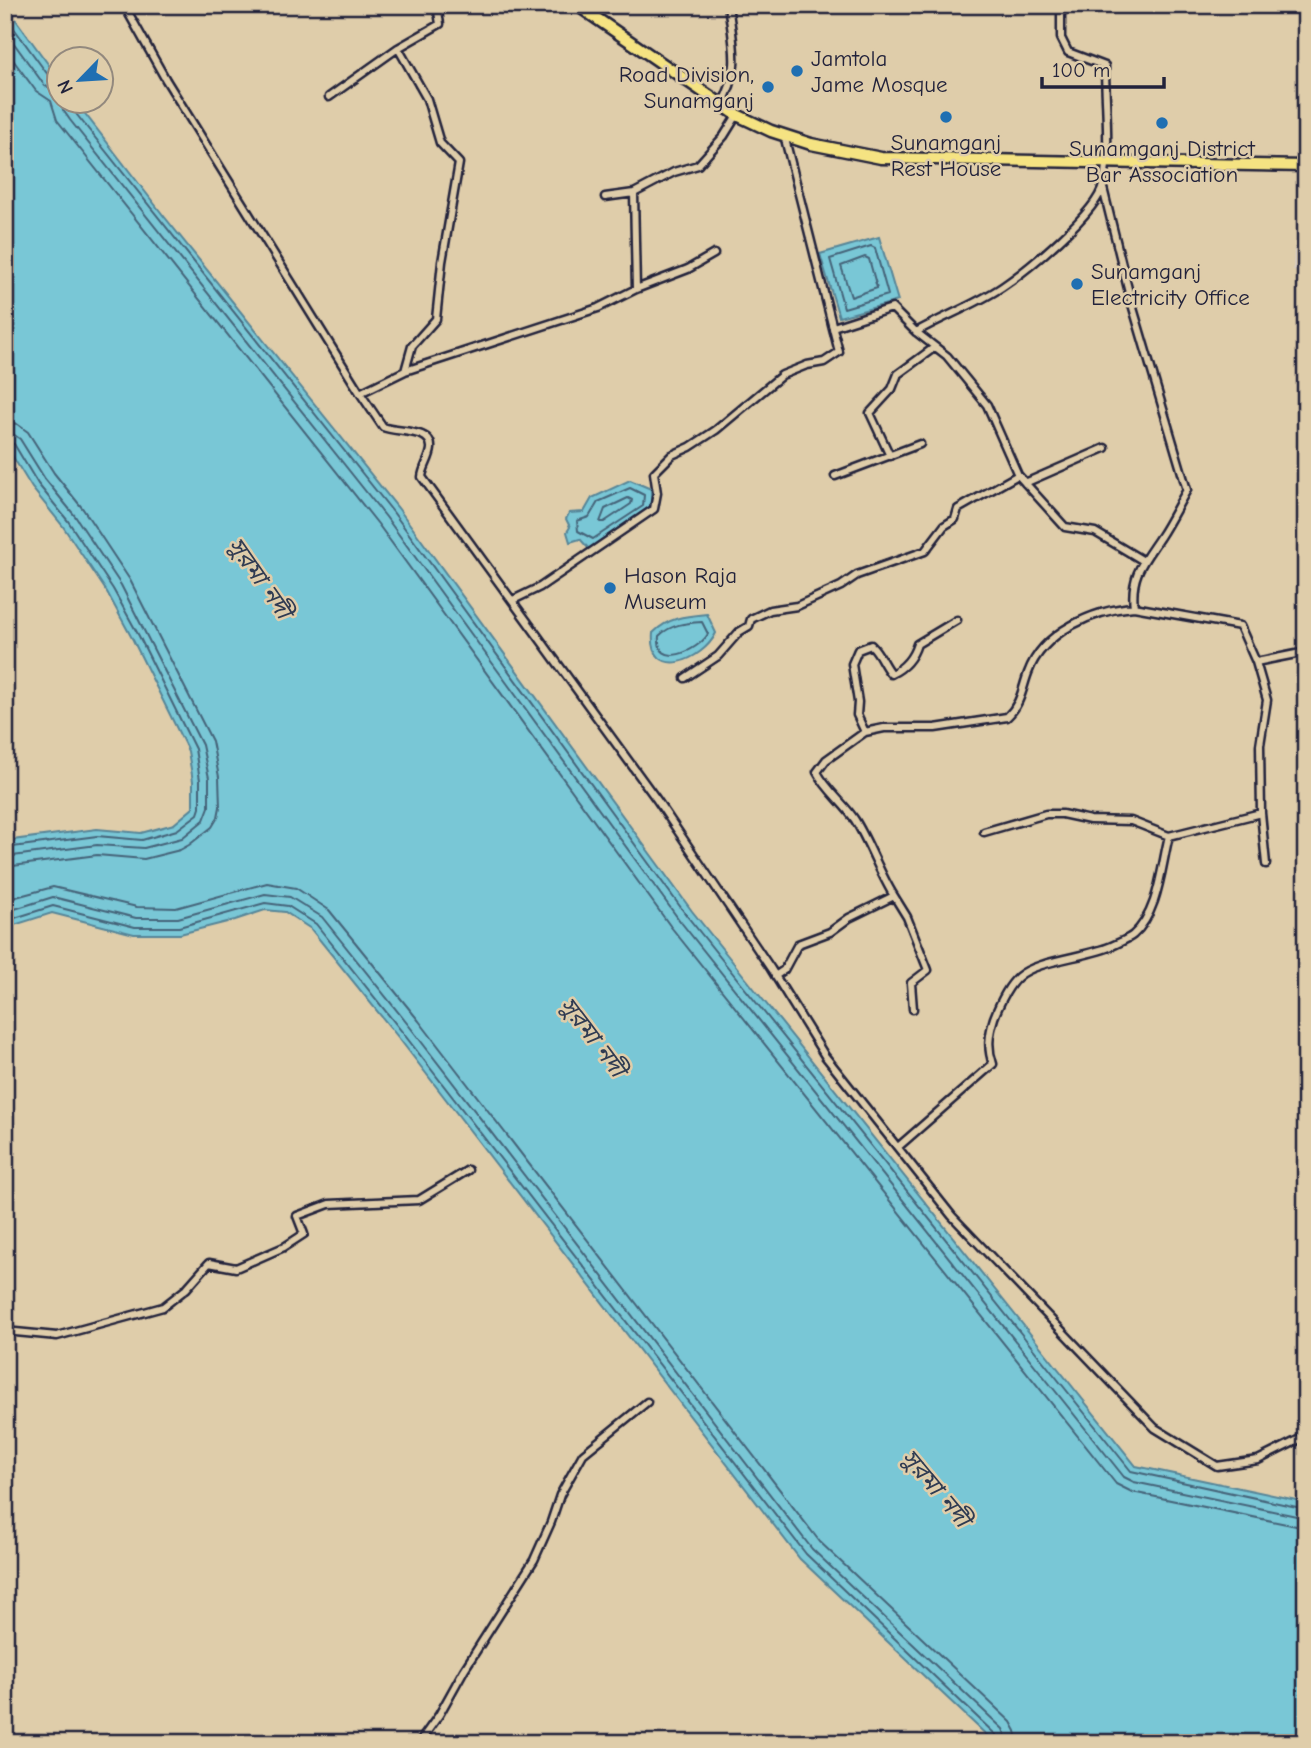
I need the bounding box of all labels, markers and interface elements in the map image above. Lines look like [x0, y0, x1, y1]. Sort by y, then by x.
place label: Jamtola Jame Mosque [811, 45, 948, 98]
north arrow [46, 46, 116, 116]
scale bar [1042, 46, 1164, 90]
text: 100 m [1052, 58, 1110, 82]
place label: Road Division, Sunamganj [619, 61, 754, 114]
marker: Jamtola Jame Mosque [789, 63, 805, 79]
text: N [53, 76, 78, 97]
marker: Road Division, Sunamganj [760, 79, 776, 95]
marker: Sunamganj Rest House [938, 109, 954, 125]
marker: Sunamganj District Bar Association [1154, 115, 1170, 131]
place label: Sunamganj Rest House [891, 129, 1001, 182]
place label: Sunamganj District Bar Association [1069, 135, 1256, 188]
place label: Sunamganj Electricity Office [1091, 258, 1250, 311]
marker: Sunamganj Electricity Office [1069, 276, 1085, 292]
water label: সুরমা নদী [222, 532, 301, 628]
place label: Hason Raja Museum [624, 562, 737, 615]
marker: Hason Raja Museum [602, 580, 618, 596]
water label: সুরমা নদী [554, 992, 635, 1086]
water label: সুরমা নদী [896, 1444, 979, 1536]

